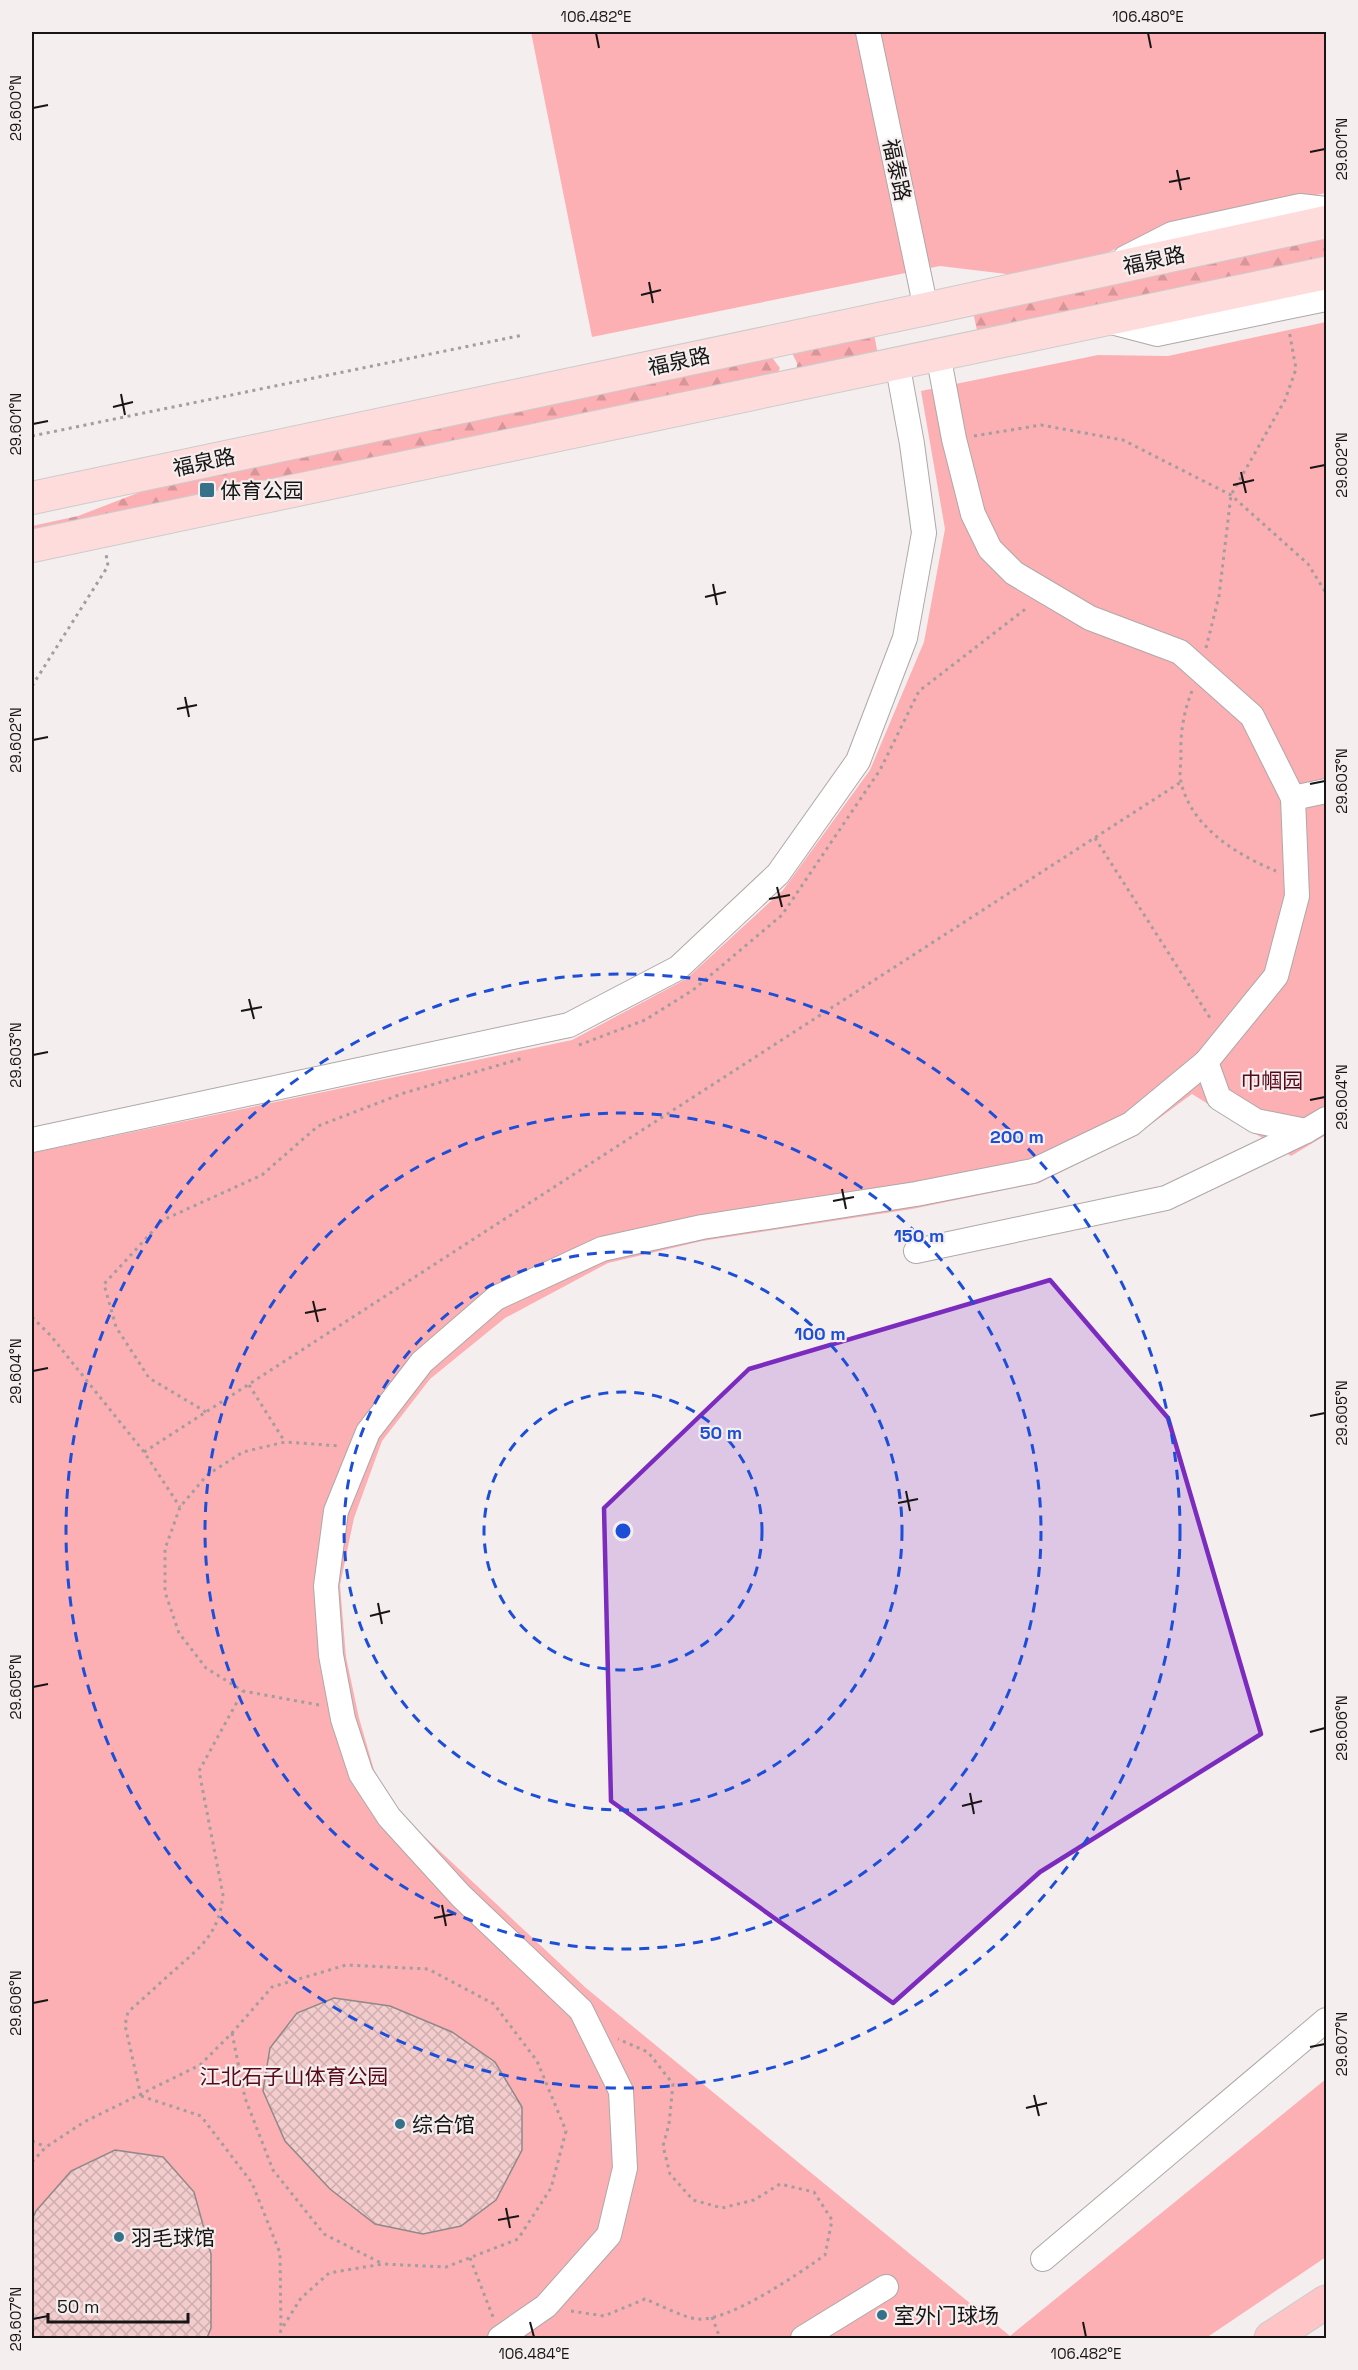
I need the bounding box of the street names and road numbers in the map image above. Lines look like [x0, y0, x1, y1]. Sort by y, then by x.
street label: 福泰路 [877, 136, 917, 204]
street label: 福泉路 [1120, 240, 1188, 280]
street label: 福泉路 [645, 341, 713, 381]
street label: 福泉路 [170, 442, 238, 482]

